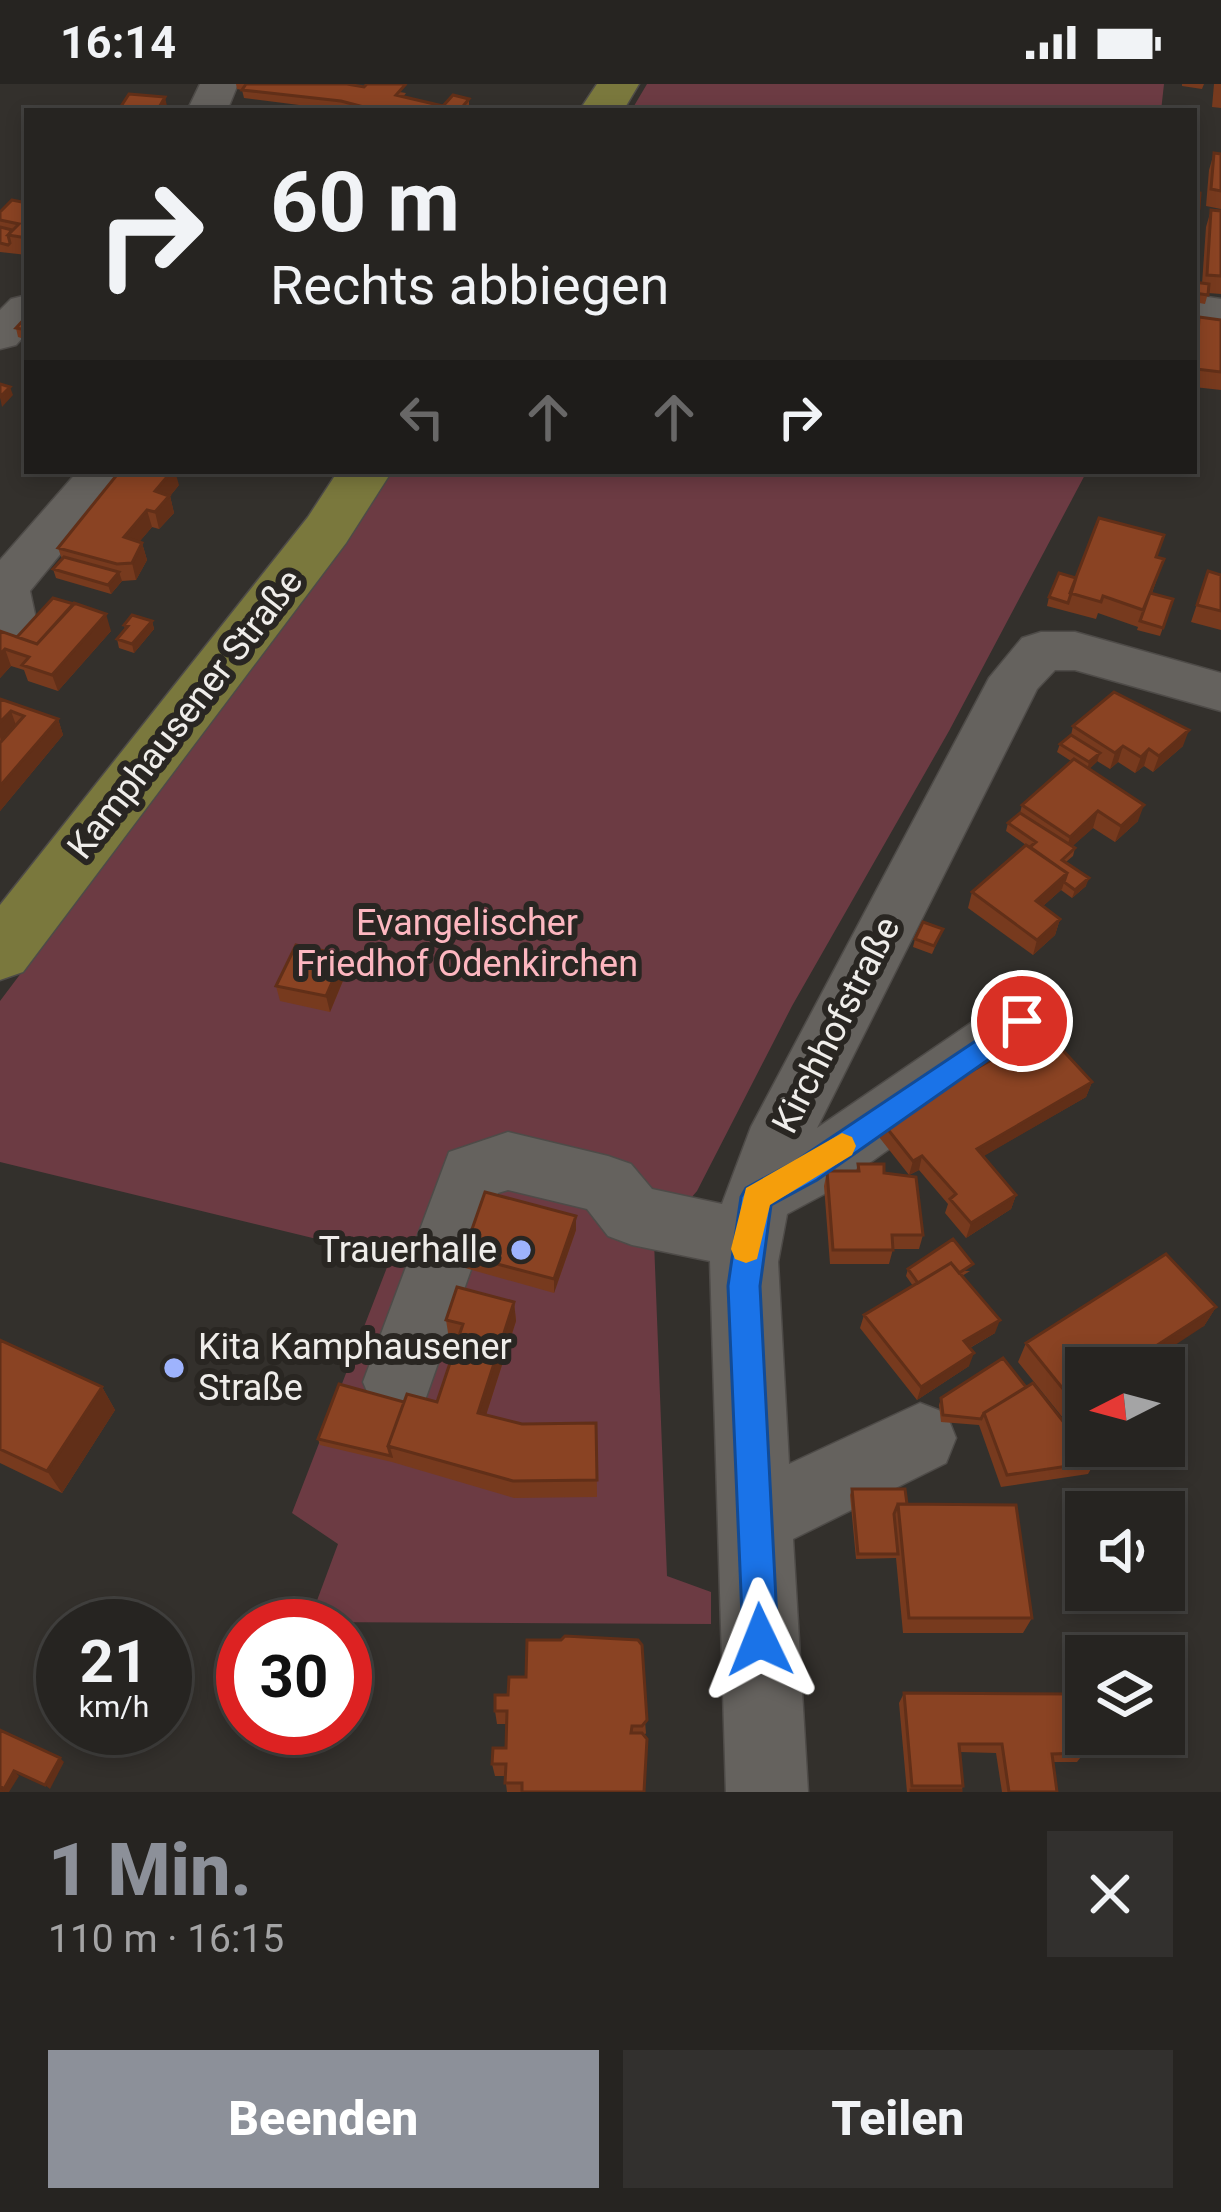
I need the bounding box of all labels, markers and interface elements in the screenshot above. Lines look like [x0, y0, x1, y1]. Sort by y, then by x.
text: 16:14 [60, 16, 176, 69]
text: 60 m [270, 153, 460, 252]
icon: right [72, 156, 228, 312]
text: Rechts abbiegen [270, 254, 669, 317]
icon: left [389, 384, 455, 450]
icon: ahead [515, 384, 581, 450]
icon: ahead [641, 384, 707, 450]
icon: right [767, 384, 833, 450]
street label: Kamphausener Straße [59, 561, 311, 867]
park label: Evangelischer Friedhof Odenkirchen [296, 902, 638, 985]
street label: Kirchhofstraße [764, 910, 908, 1140]
pin [971, 970, 1073, 1072]
icon: arrive [989, 988, 1055, 1054]
place label: Trauerhalle [319, 1229, 497, 1271]
marker: Trauerhalle [508, 1237, 534, 1263]
place label: Kita Kamphausener Straße [198, 1326, 512, 1409]
north arrow [1065, 1347, 1185, 1467]
map controls [1065, 1347, 1185, 1755]
marker: Kita Kamphausener Straße [161, 1355, 187, 1381]
button: sound [1065, 1491, 1185, 1611]
position arrow [697, 1577, 823, 1703]
speed limit sign: 30 [216, 1599, 372, 1755]
text: 21 [80, 1626, 148, 1697]
button: layers [1065, 1635, 1185, 1755]
text: km/h [79, 1689, 149, 1724]
text: 1 Min. [48, 1828, 252, 1913]
button: close [1047, 1831, 1173, 1957]
text: 110 m · 16:15 [48, 1916, 284, 1962]
button: Beenden [48, 2050, 599, 2188]
button: Teilen [623, 2050, 1173, 2188]

